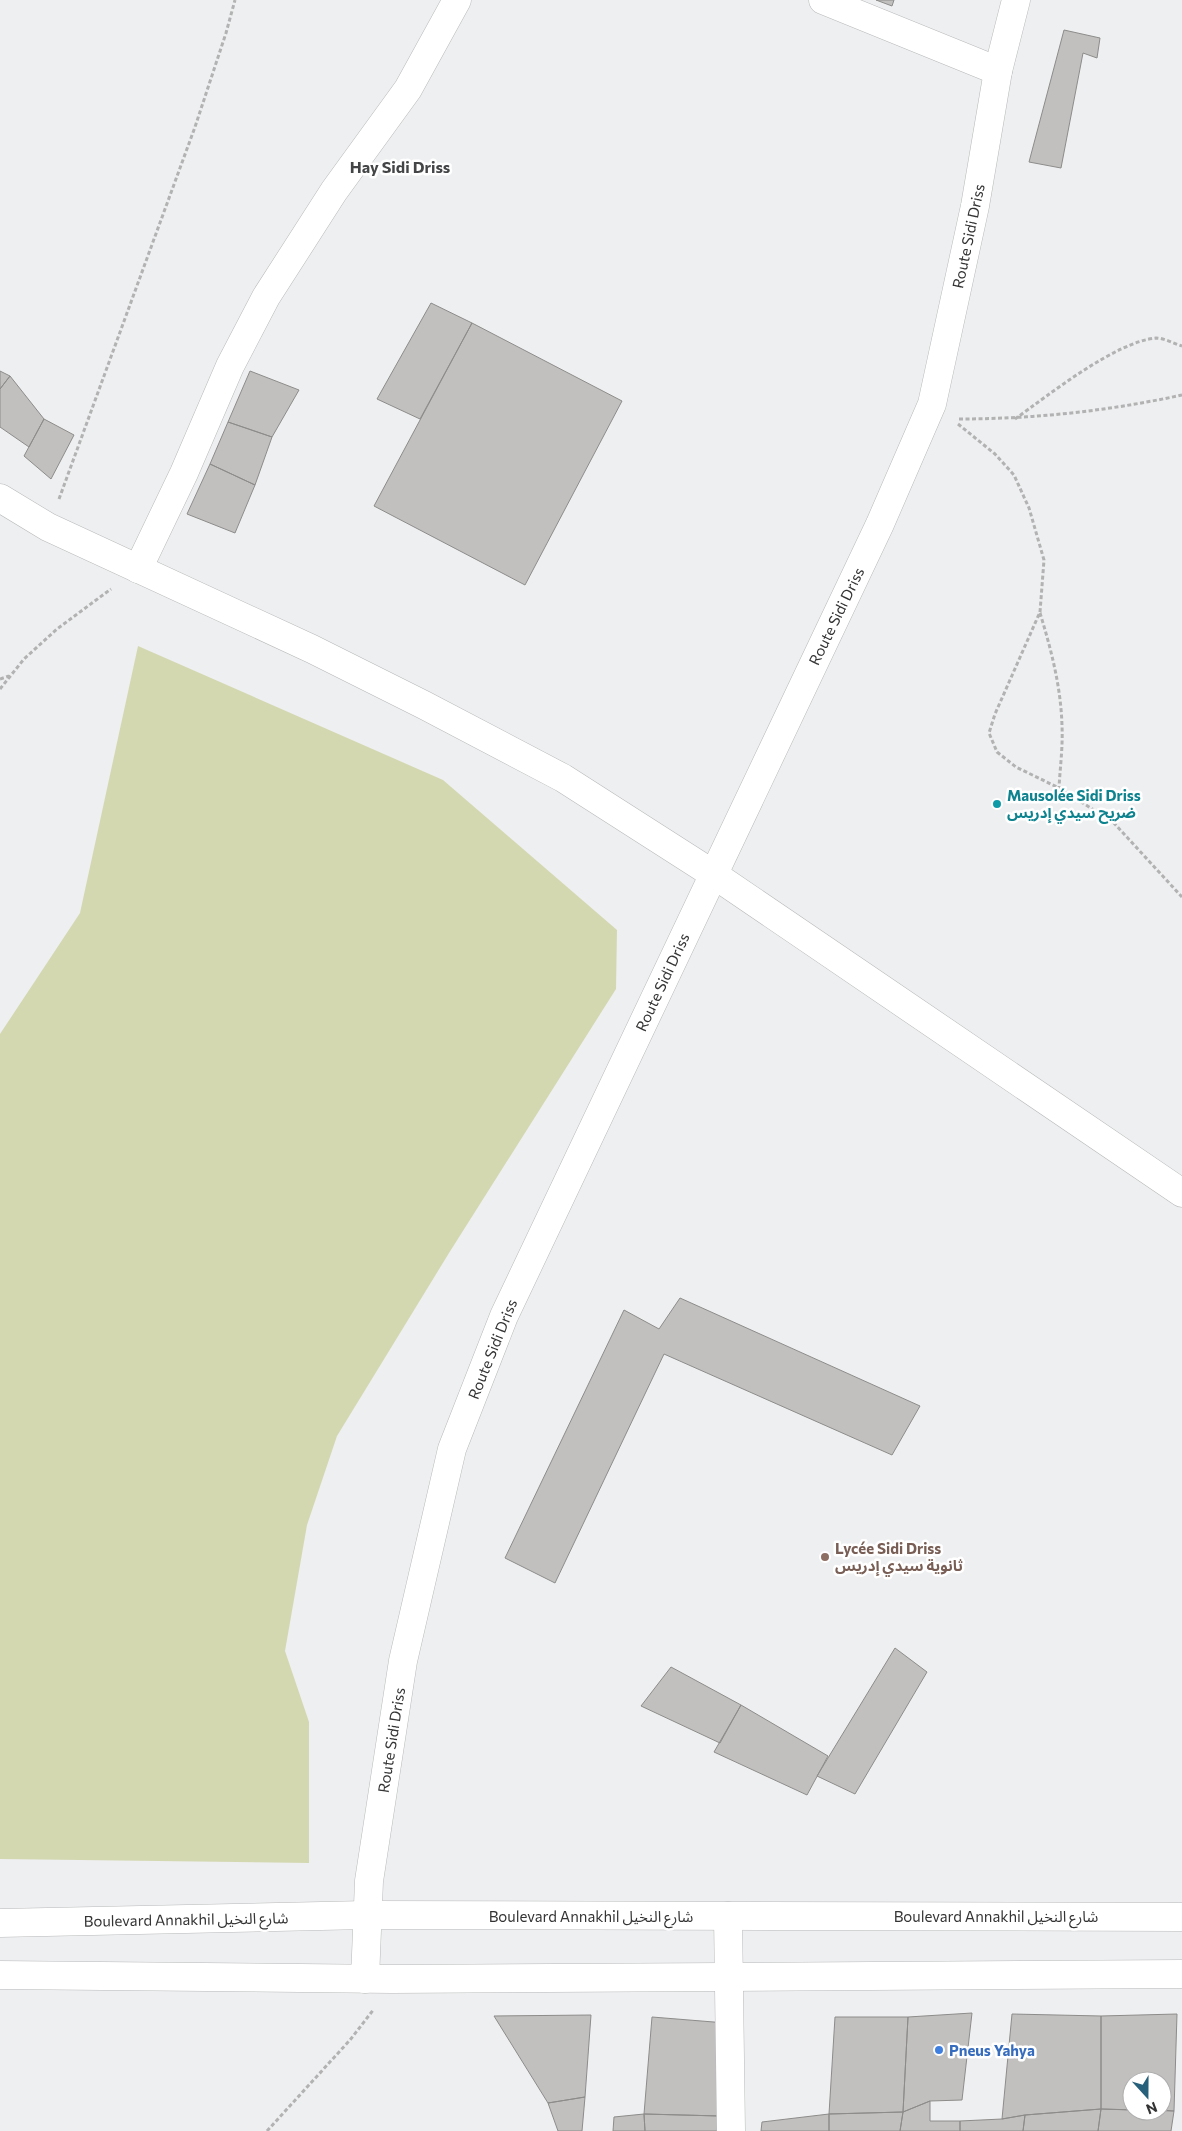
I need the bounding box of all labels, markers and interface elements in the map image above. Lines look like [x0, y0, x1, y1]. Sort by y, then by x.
district label: Hay Sidi Driss [350, 157, 450, 176]
street label: Route Sidi Driss [948, 182, 988, 290]
street label: Route Sidi Driss [805, 564, 867, 668]
place label: Mausolée Sidi Driss ضريح سيدي إدريس [1007, 786, 1141, 824]
marker: Mausolée Sidi Driss ضريح سيدي إدريس [991, 798, 1003, 810]
street label: Route Sidi Driss [631, 930, 693, 1034]
street label: Route Sidi Driss [464, 1296, 520, 1402]
place label: Lycée Sidi Driss ثانوية سيدي إدريس [835, 1539, 963, 1577]
marker: Lycée Sidi Driss ثانوية سيدي إدريس [819, 1551, 831, 1563]
street label: Route Sidi Driss [374, 1686, 408, 1794]
street label: Boulevard Annakhil شارع النخيل [489, 1907, 694, 1929]
street label: Boulevard Annakhil شارع النخيل [894, 1907, 1099, 1929]
street label: Boulevard Annakhil شارع النخيل [84, 1908, 289, 1934]
place label: Pneus Yahya [949, 2041, 1035, 2059]
marker: Pneus Yahya [933, 2044, 945, 2056]
north arrow [1122, 2071, 1172, 2121]
text: N [1144, 2099, 1160, 2118]

